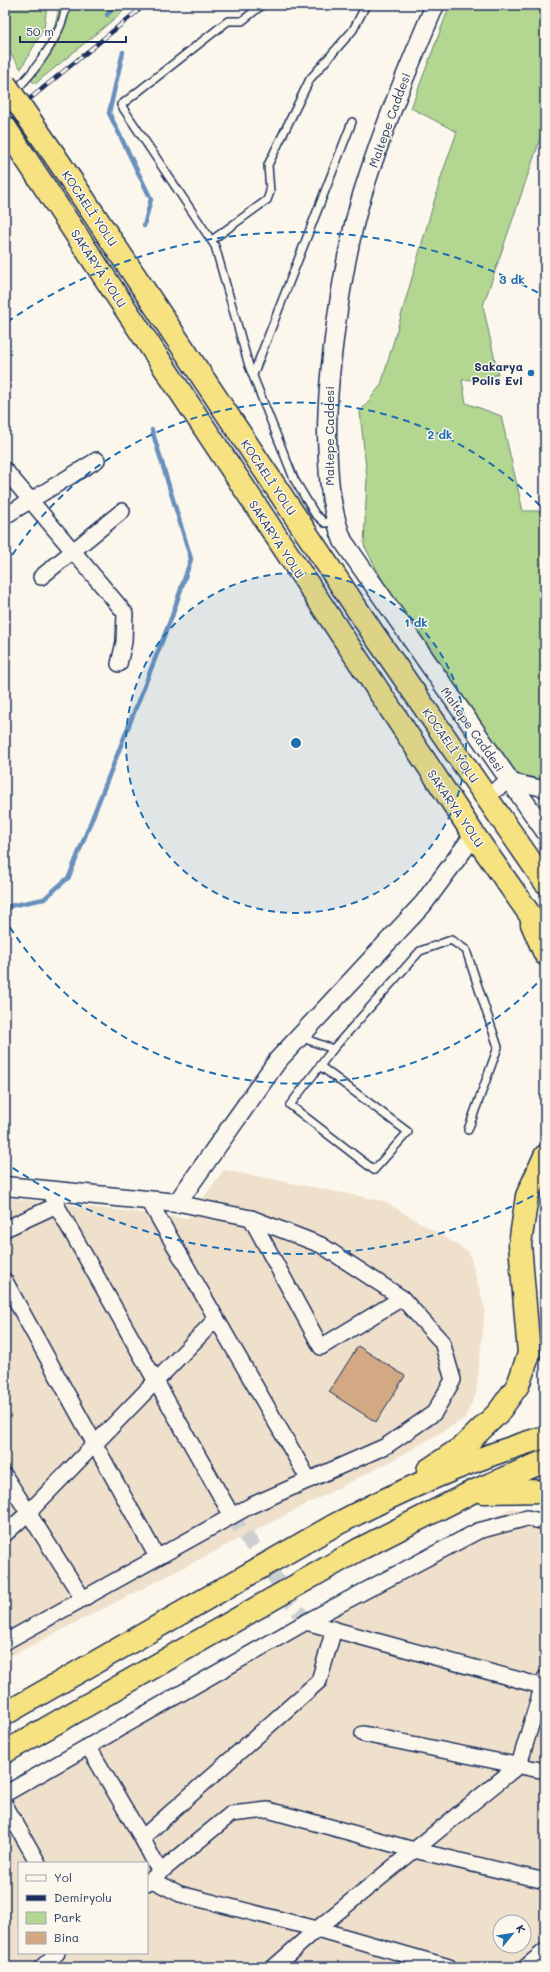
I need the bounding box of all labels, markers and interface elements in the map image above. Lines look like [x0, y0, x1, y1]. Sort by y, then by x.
scale bar [20, 18, 126, 44]
text: 50 m [26, 23, 54, 39]
street label: Maltepe Caddesi [364, 70, 414, 170]
street label: KOCAELİ YOLU [59, 167, 121, 249]
street label: SAKARYA YOLU [68, 226, 130, 310]
text: 3 dk [499, 271, 525, 287]
place label: Sakarya Polis Evi [472, 358, 523, 388]
marker: Sakarya Polis Evi [526, 368, 536, 378]
street label: Maltepe Caddesi [321, 386, 337, 486]
text: 2 dk [427, 426, 453, 442]
street label: KOCAELİ YOLU [238, 436, 300, 518]
street label: SAKARYA YOLU [246, 497, 308, 581]
text: 1 dk [404, 614, 428, 630]
street label: Maltepe Caddesi [438, 684, 508, 774]
street label: KOCAELİ YOLU [419, 705, 483, 785]
centre of rings [289, 736, 303, 750]
street label: SAKARYA YOLU [424, 766, 488, 850]
legend [18, 1862, 148, 1954]
text: Yol [54, 1869, 72, 1885]
text: Demiryolu [54, 1889, 112, 1905]
text: Park [54, 1909, 81, 1925]
north arrow [492, 1914, 532, 1954]
text: K [513, 1922, 529, 1936]
text: Bina [54, 1929, 79, 1945]

